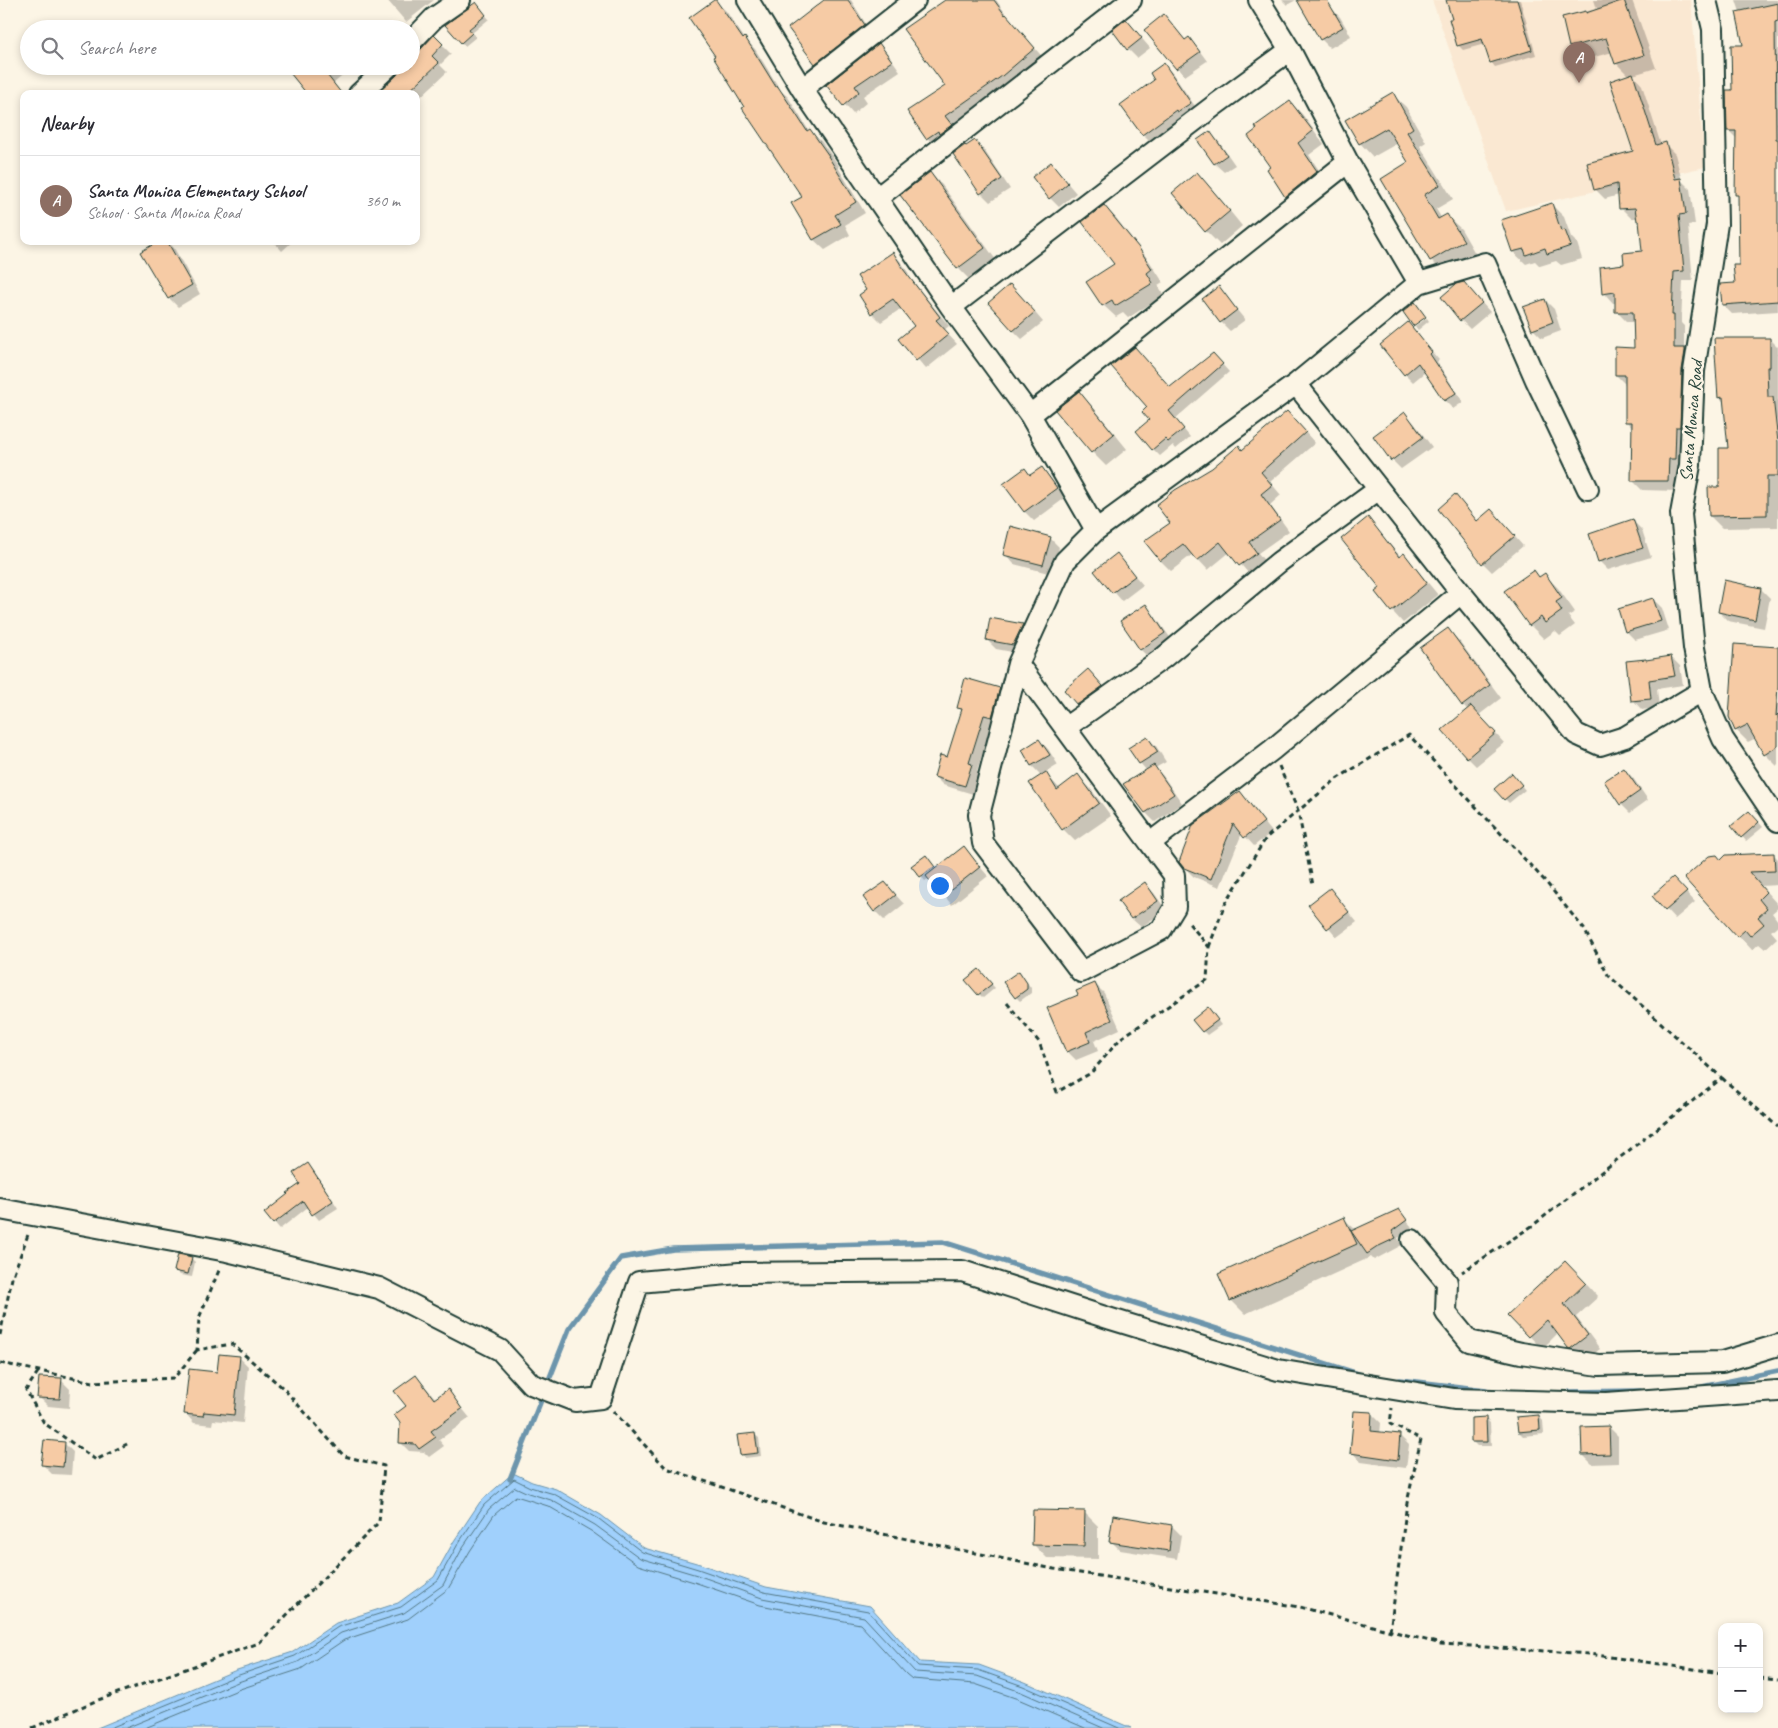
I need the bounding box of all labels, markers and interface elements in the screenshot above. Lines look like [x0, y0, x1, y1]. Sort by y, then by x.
search box [20, 20, 420, 75]
icon: search [38, 34, 66, 62]
text: Search here [78, 36, 155, 60]
pin: A [1563, 42, 1595, 83]
text: Nearby [40, 110, 93, 136]
text: Santa Monica Elementary School [87, 179, 305, 203]
text: A [52, 191, 60, 211]
text: 360 m [366, 191, 400, 211]
text: School · Santa Monica Road [87, 203, 240, 223]
street label: Santa Monica Road [1675, 357, 1708, 483]
your location [927, 873, 953, 899]
map controls [1718, 1623, 1763, 1713]
button: + [1718, 1623, 1763, 1668]
button: − [1718, 1668, 1763, 1713]

